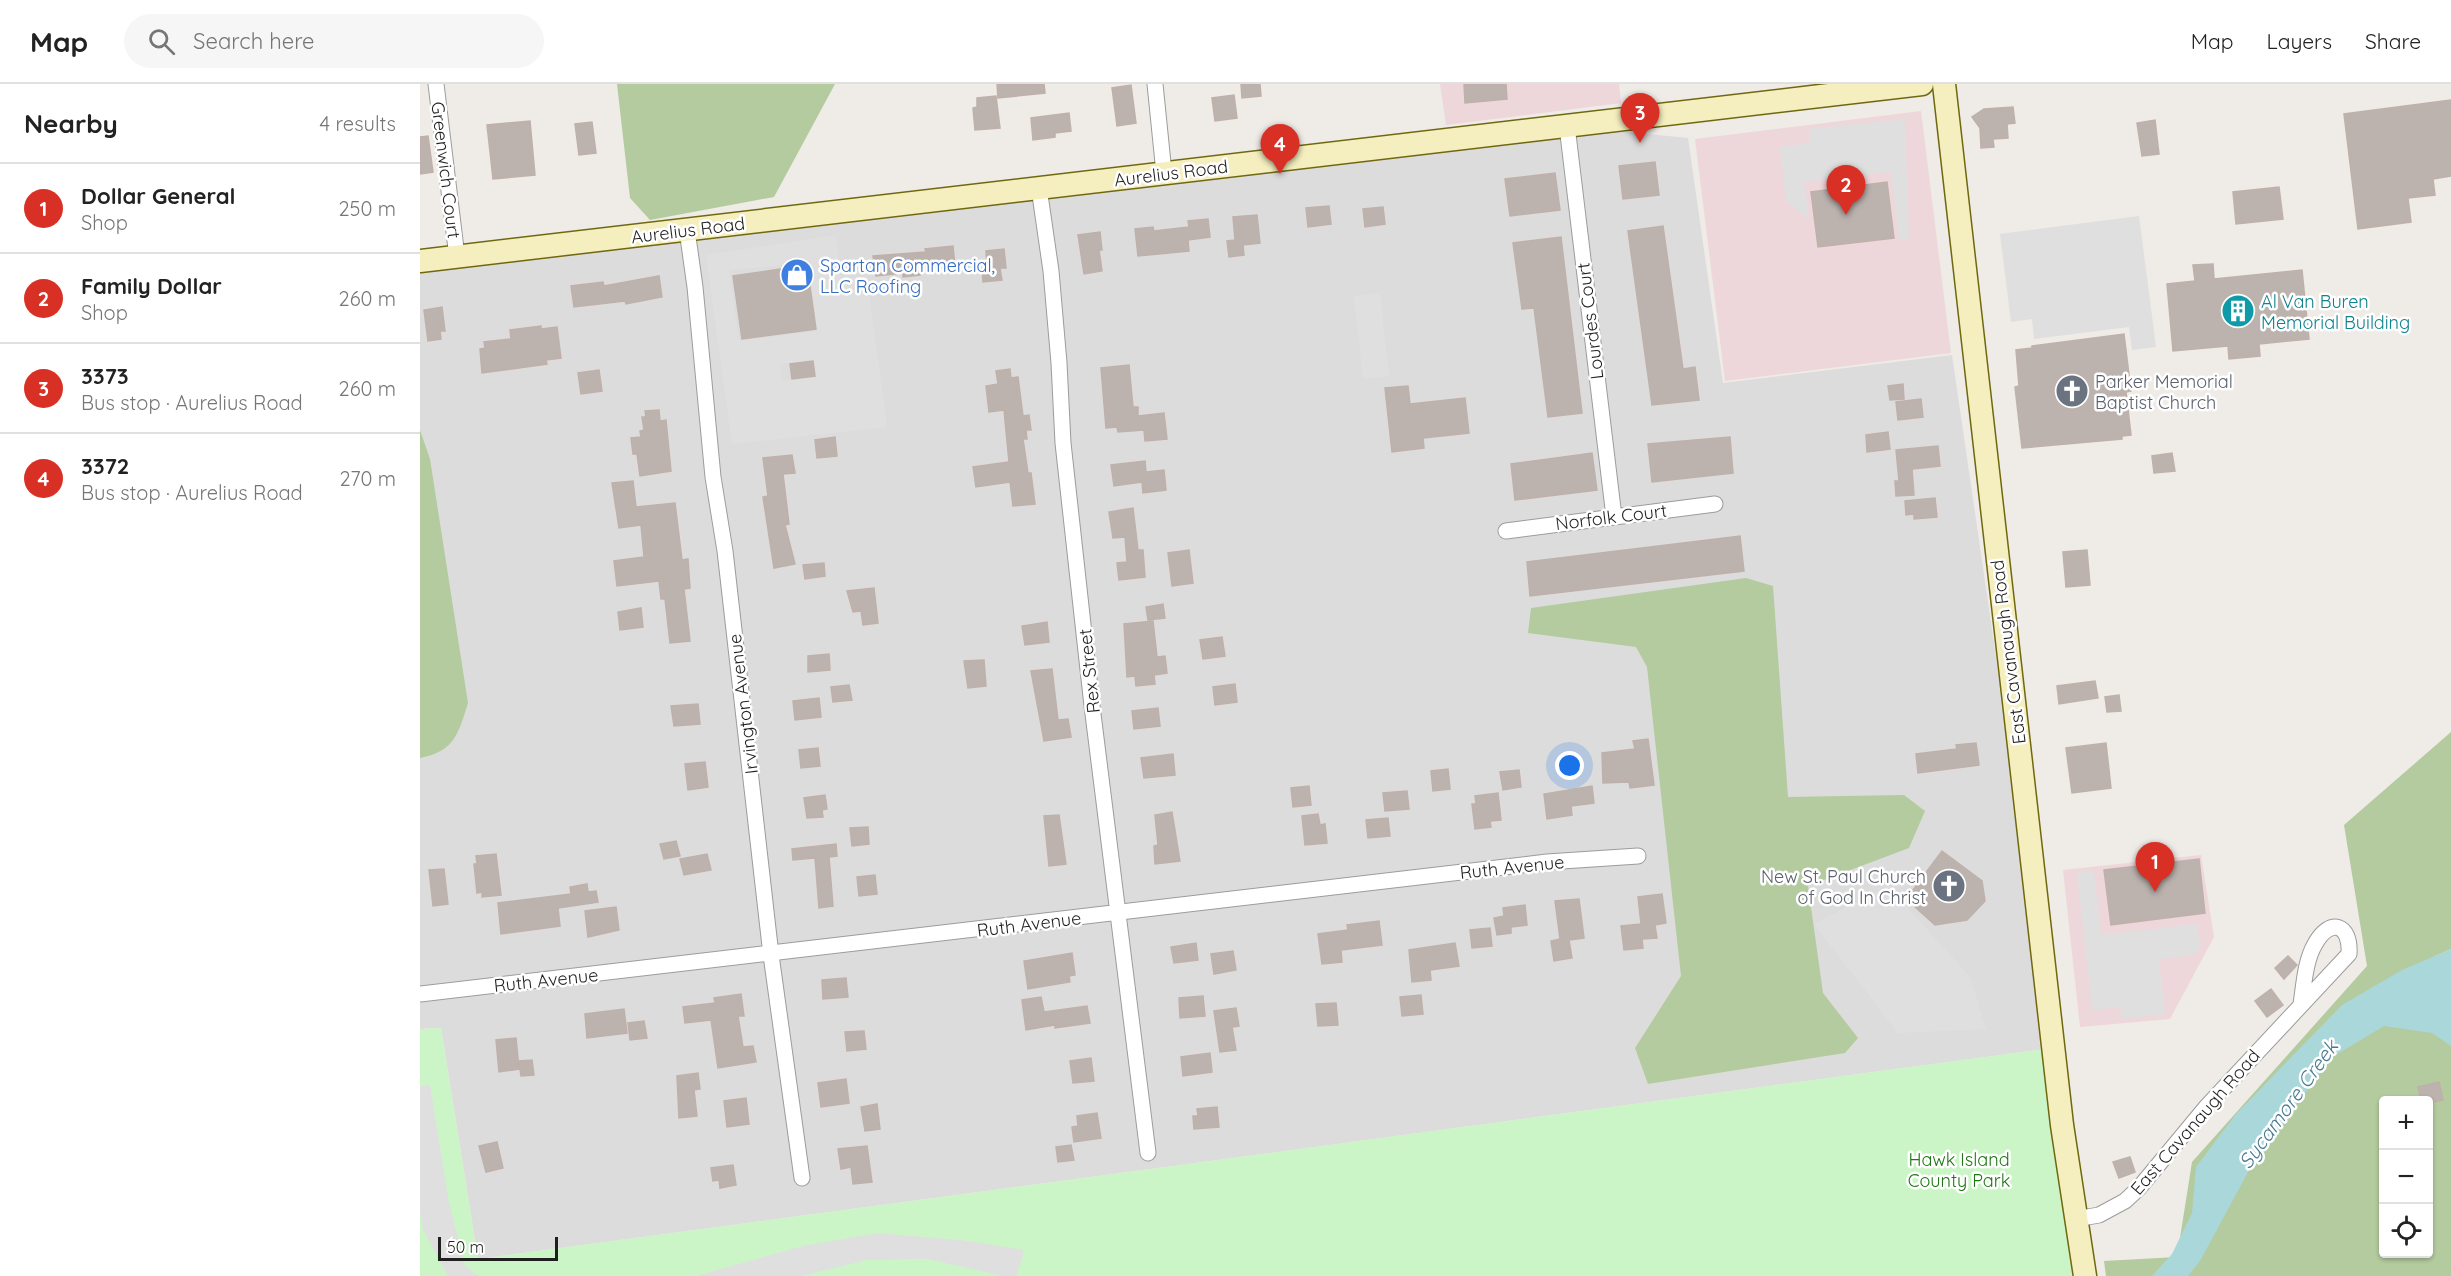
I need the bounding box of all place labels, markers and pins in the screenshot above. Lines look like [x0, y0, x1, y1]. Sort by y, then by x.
pin: 3 [1620, 94, 1660, 143]
pin: 4 [1260, 124, 1300, 174]
pin: 2 [1826, 166, 1866, 215]
place label: Spartan Commercial, LLC Roofing [820, 254, 995, 298]
shop icon: Spartan Commercial, LLC Roofing [779, 257, 815, 293]
place label: Al Van Buren Memorial Building [2261, 290, 2410, 334]
building icon: Al Van Buren Memorial Building [2220, 293, 2256, 329]
place label: Parker Memorial Baptist Church [2095, 370, 2233, 414]
church icon: Parker Memorial Baptist Church [2054, 373, 2090, 409]
pin: 1 [2136, 842, 2174, 892]
place label: New St. Paul Church of God In Christ [1761, 865, 1926, 909]
church icon: New St. Paul Church of God In Christ [1931, 868, 1967, 904]

